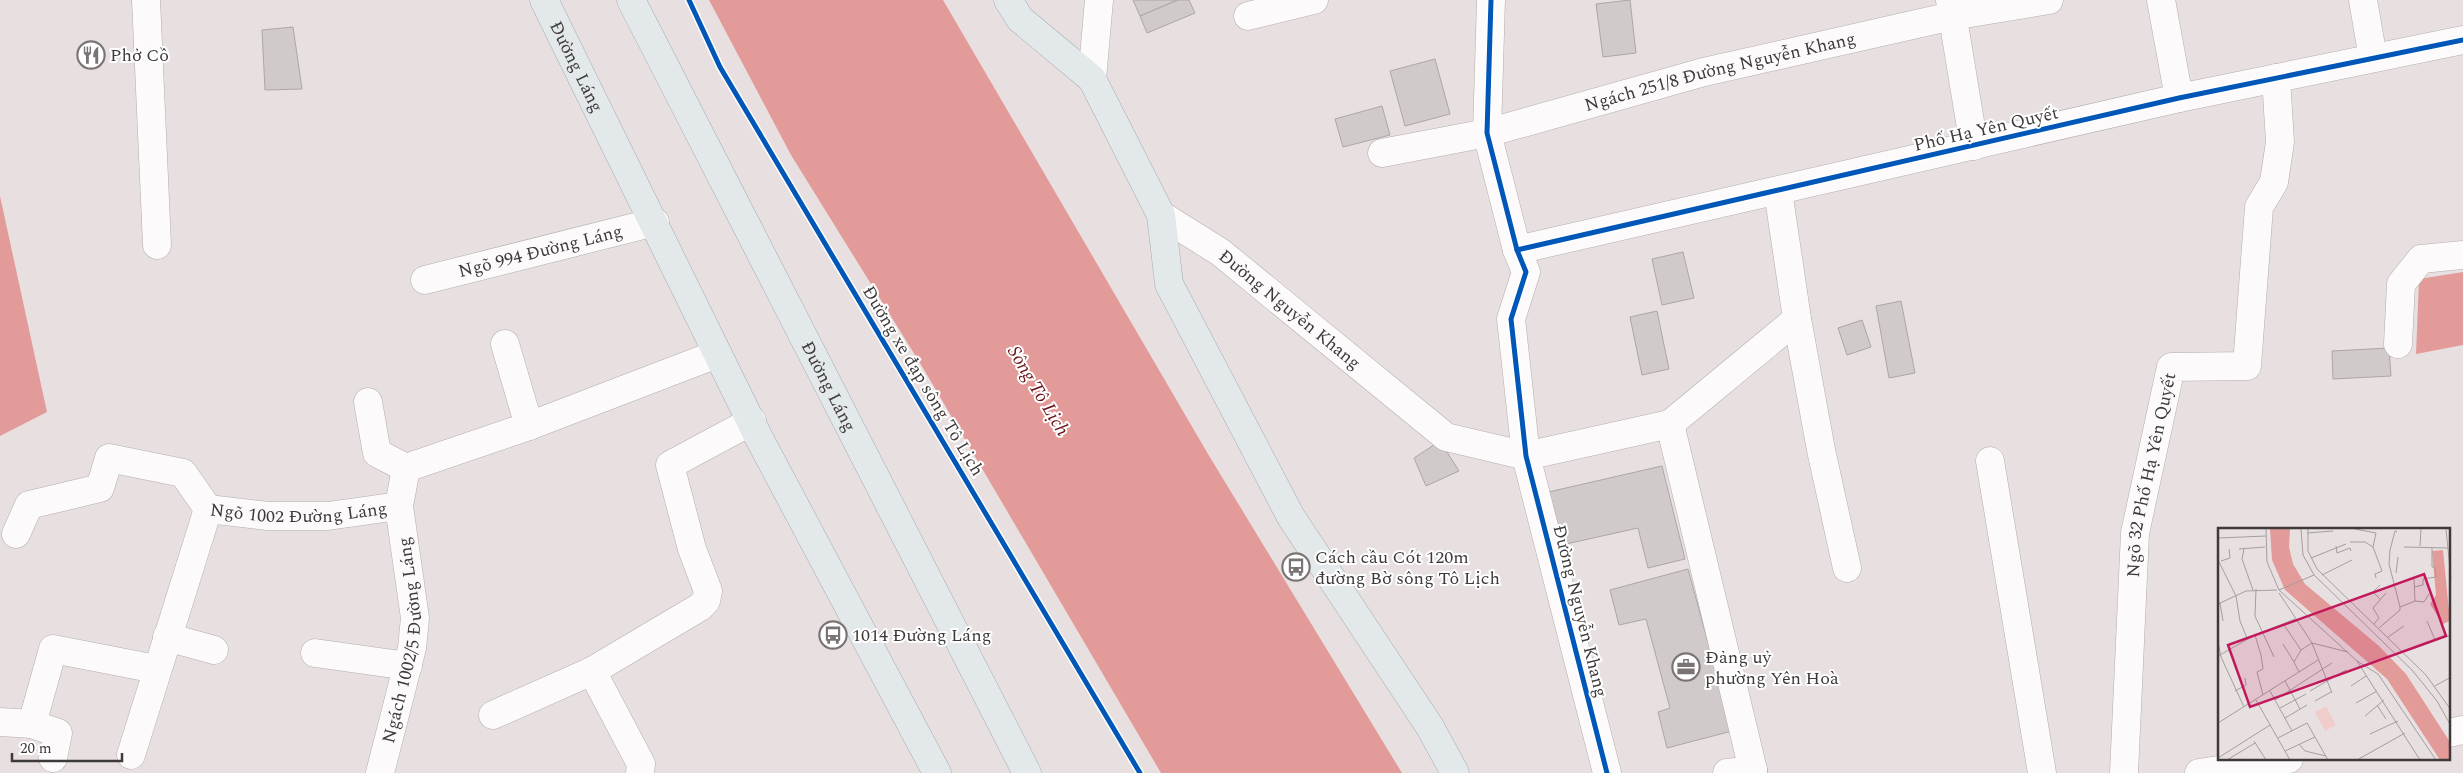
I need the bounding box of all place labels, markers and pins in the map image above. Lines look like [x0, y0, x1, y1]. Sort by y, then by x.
restaurant icon: Phở Cồ [76, 40, 106, 70]
place label: Phở Cồ [110, 42, 169, 69]
place label: Cách cầu Cót 120m đường Bờ sông Tô Lịch [1315, 544, 1500, 592]
bus stop icon: Cách cầu Cót 120m đường Bờ sông Tô Lịch [1281, 552, 1311, 582]
bus stop icon: 1014 Đường Láng [818, 620, 848, 650]
place label: 1014 Đường Láng [852, 622, 991, 649]
place label: Đảng uỷ phường Yên Hoà [1705, 644, 1839, 692]
office icon: Đảng uỷ phường Yên Hoà [1671, 652, 1701, 682]

